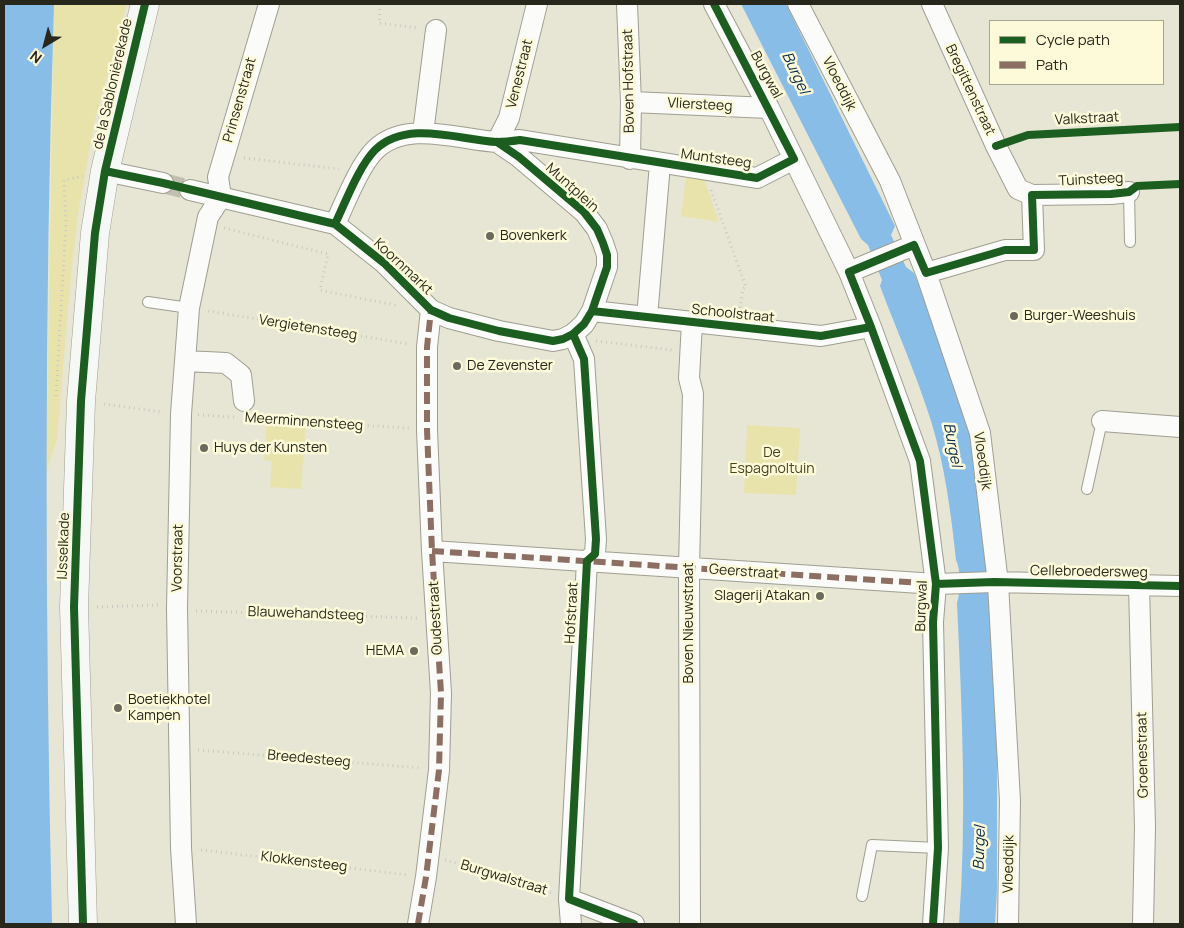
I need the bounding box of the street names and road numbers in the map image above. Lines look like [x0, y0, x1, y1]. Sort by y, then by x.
street label: de la Sablonièrekade [90, 17, 136, 151]
street label: Boven Hofstraat [620, 29, 638, 133]
street label: Venestraat [503, 38, 537, 110]
street label: Bregittenstraat [942, 42, 998, 138]
street label: Burgwal [747, 48, 785, 102]
street label: Vloeddijk [818, 54, 860, 114]
street label: Prinsenstraat [220, 56, 260, 144]
street label: Vliersteeg [667, 95, 733, 115]
street label: Valkstraat [1054, 109, 1120, 129]
street label: Muntsteeg [680, 146, 752, 172]
street label: Muntplein [542, 160, 602, 216]
street label: Tuinsteeg [1058, 170, 1124, 190]
street label: Koornmarkt [370, 235, 436, 299]
street label: Schoolstraat [691, 301, 775, 327]
street label: Vergietensteeg [258, 312, 358, 344]
street label: Meerminnensteeg [244, 409, 364, 435]
street label: Vloeddijk [970, 431, 994, 491]
street label: IJsselkade [54, 512, 74, 580]
street label: Voorstraat [169, 524, 187, 592]
street label: Geerstraat [709, 561, 779, 583]
street label: Boven Nieuwstraat [681, 562, 697, 684]
street label: Cellebroedersweg [1030, 563, 1148, 581]
street label: Burgwal [913, 580, 931, 632]
street label: Oudestraat [426, 581, 446, 655]
street label: Hofstraat [562, 582, 582, 644]
street label: Blauwehandsteeg [247, 604, 365, 624]
street label: Groenestraat [1134, 712, 1152, 798]
street label: Breedesteeg [267, 747, 351, 771]
street label: Vloeddijk [1000, 835, 1018, 893]
street label: Klokkensteeg [260, 848, 348, 876]
street label: Burgwalstraat [458, 857, 550, 899]

